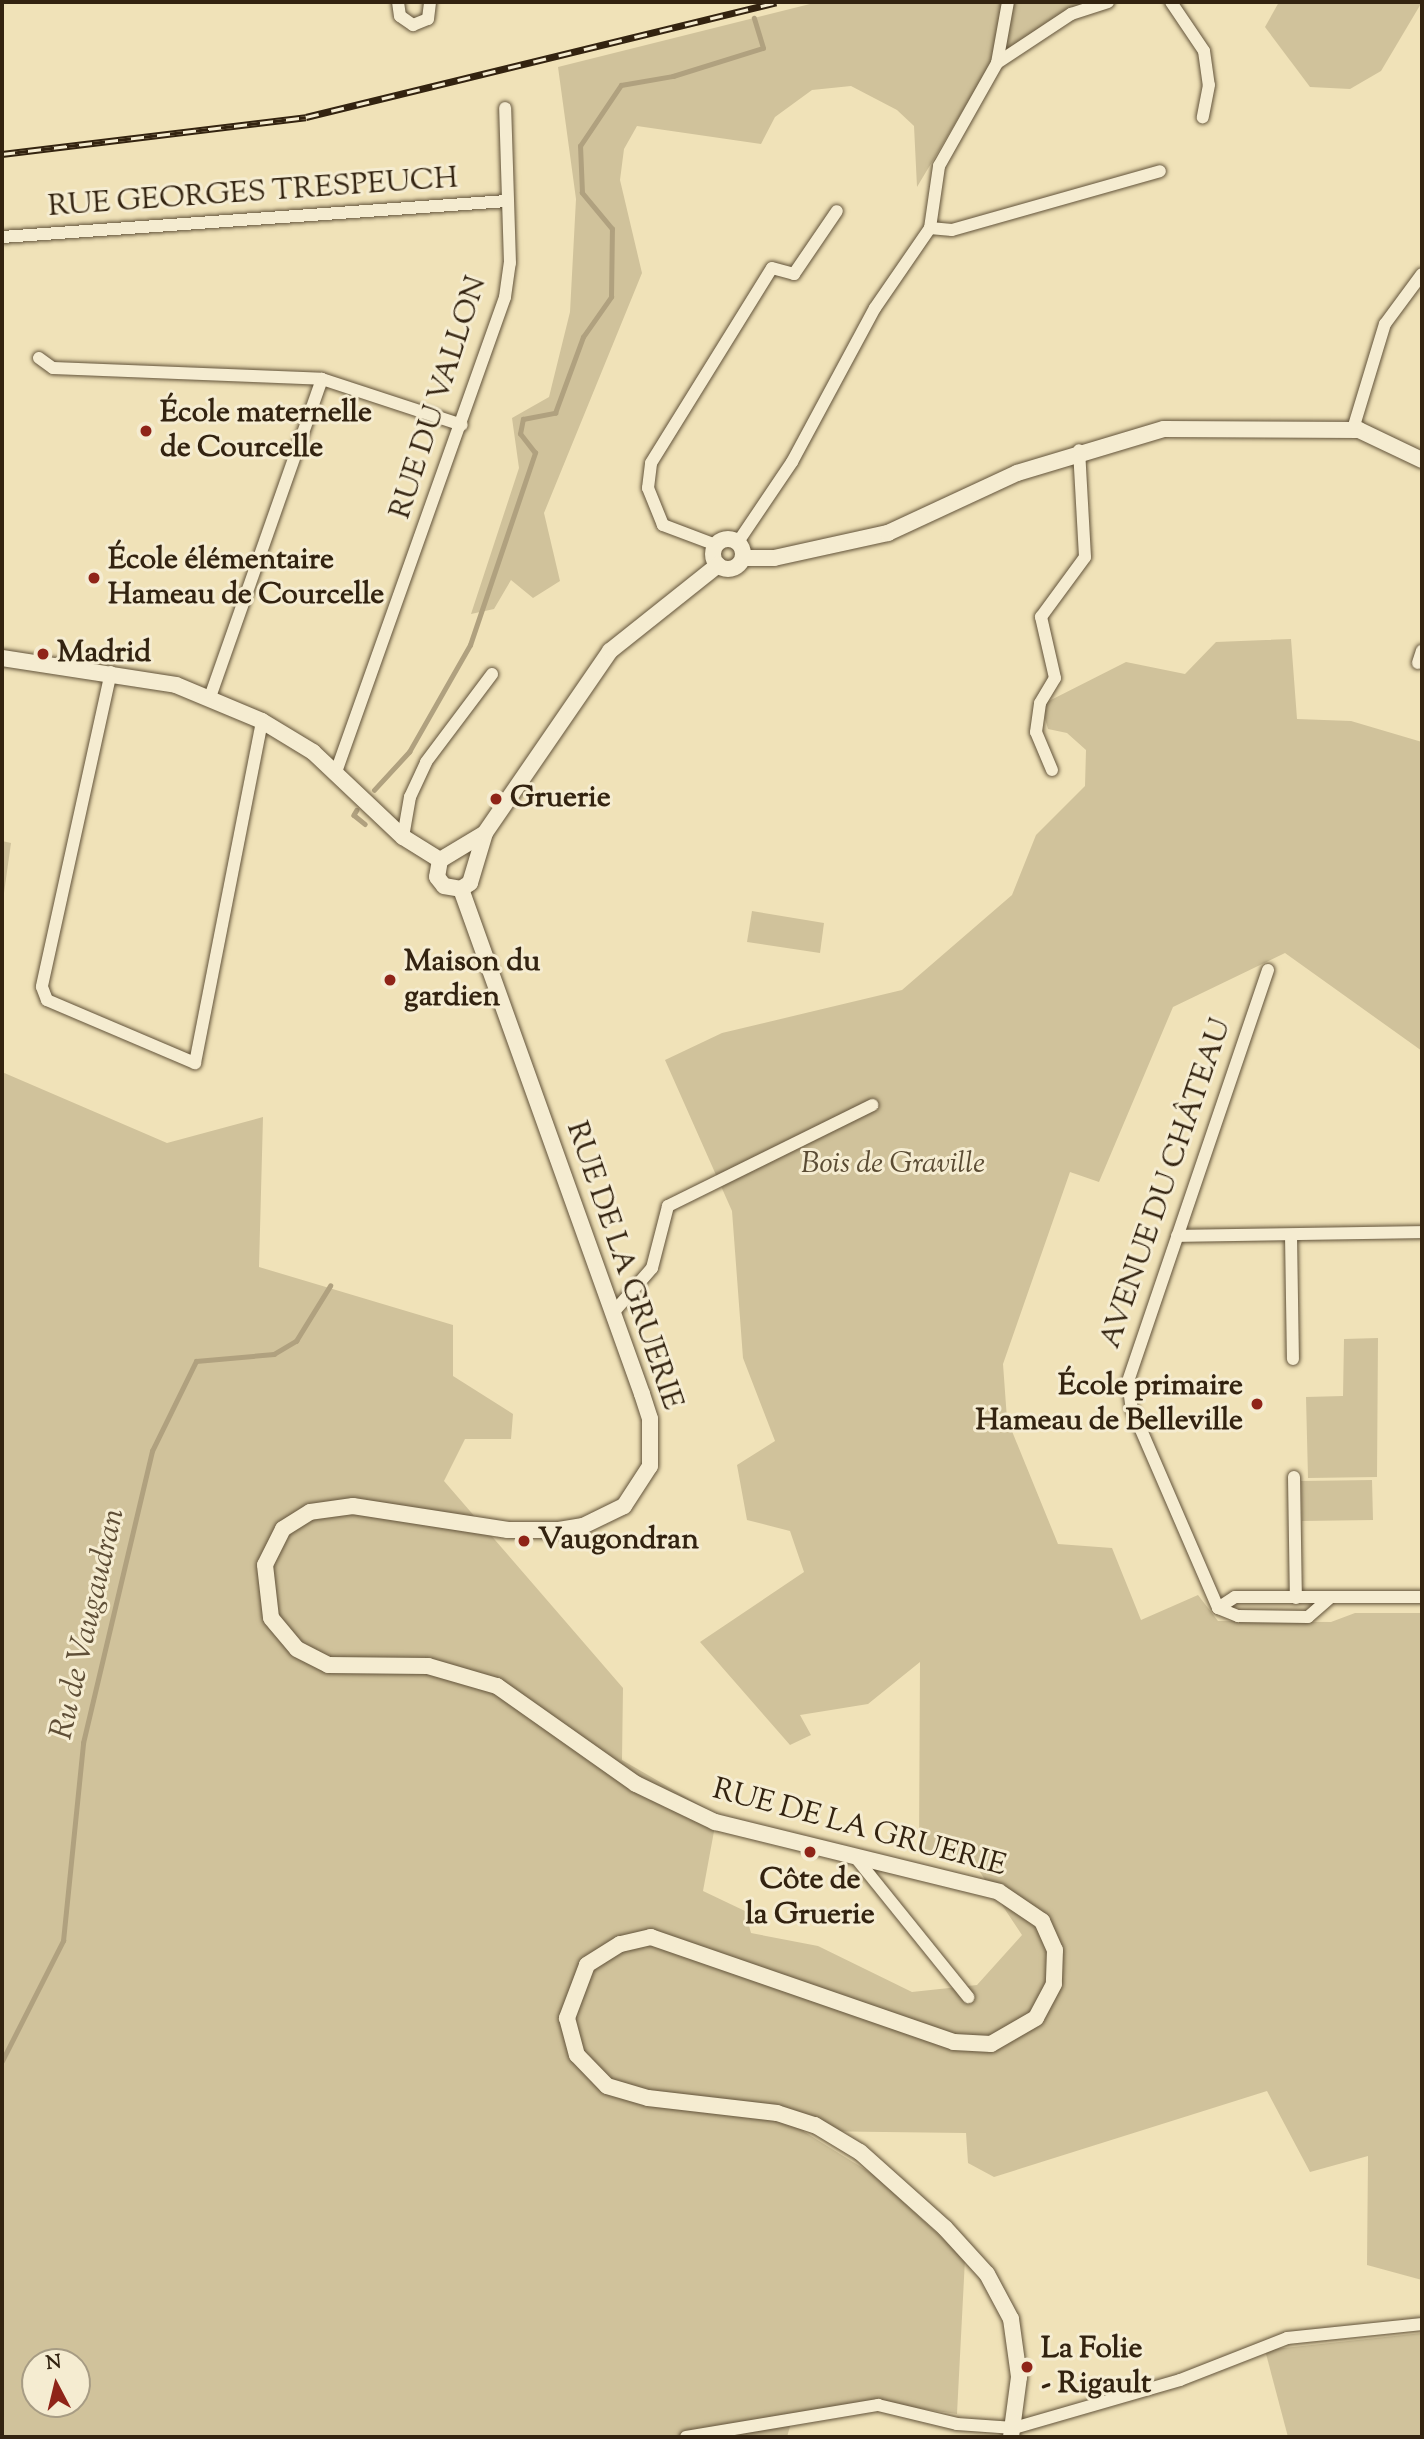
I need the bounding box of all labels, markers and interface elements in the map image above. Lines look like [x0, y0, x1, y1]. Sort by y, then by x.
street label: RUE GEORGES TRESPEUCH [47, 162, 459, 226]
street label: RUE DU VALLON [384, 272, 496, 524]
place label: École maternelle de Courcelle [160, 396, 372, 466]
marker: École maternelle de Courcelle [138, 423, 154, 439]
place label: École élémentaire Hameau de Courcelle [108, 543, 384, 614]
marker: École élémentaire Hameau de Courcelle [86, 570, 102, 586]
place label: Madrid [57, 636, 151, 672]
marker: Madrid [35, 646, 51, 662]
place label: Gruerie [510, 781, 611, 817]
marker: Gruerie [488, 791, 504, 807]
place label: Maison du gardien [404, 945, 540, 1016]
marker: Maison du gardien [382, 972, 398, 988]
street label: AVENUE DU CHÂTEAU [1094, 1015, 1240, 1353]
street label: RUE DE LA GRUERIE [557, 1117, 689, 1415]
park label: Bois de Graville [801, 1147, 985, 1183]
place label: École primaire Hameau de Belleville [976, 1369, 1243, 1440]
marker: École primaire Hameau de Belleville [1249, 1396, 1265, 1412]
water label: Ru de Vaugaudran [44, 1505, 134, 1743]
place label: Vaugondran [538, 1523, 699, 1559]
marker: Vaugondran [516, 1533, 532, 1549]
street label: RUE DE LA GRUERIE [708, 1772, 1010, 1886]
marker: Côte de la Gruerie [802, 1844, 818, 1860]
place label: Côte de la Gruerie [745, 1863, 875, 1934]
place label: La Folie - Rigault [1041, 2332, 1151, 2402]
north arrow [21, 2348, 91, 2418]
text: N [44, 2349, 63, 2378]
marker: La Folie - Rigault [1019, 2359, 1035, 2375]

